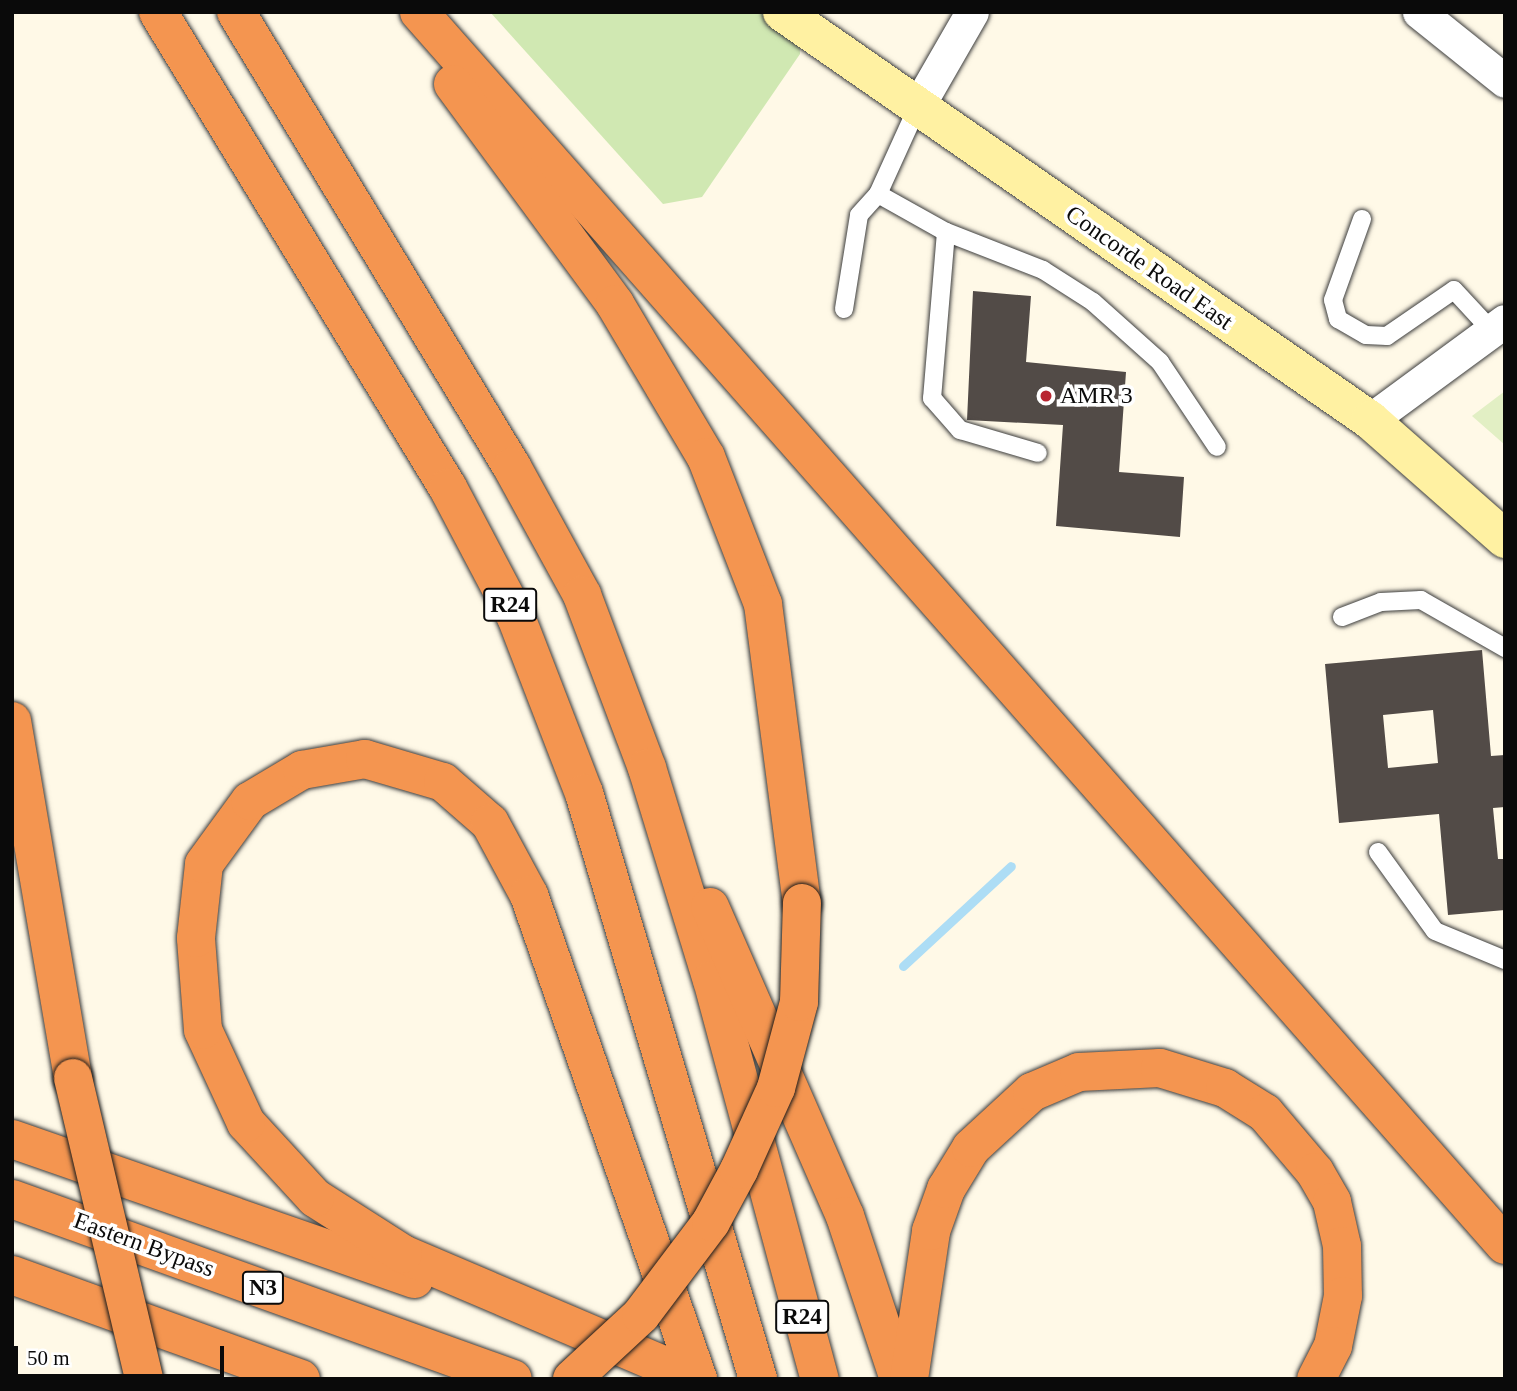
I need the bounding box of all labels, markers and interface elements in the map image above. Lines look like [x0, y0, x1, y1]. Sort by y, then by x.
street label: Concorde Road East [1060, 200, 1238, 336]
place label: AMR 3 [1060, 382, 1133, 410]
marker: AMR 3 [1038, 388, 1054, 404]
road number: R24 [482, 586, 538, 624]
street label: Eastern Bypass [70, 1206, 218, 1284]
road number: N3 [240, 1268, 286, 1308]
road number: R24 [774, 1298, 830, 1336]
scale bar [18, 1332, 228, 1376]
text: 50 m [27, 1346, 70, 1370]

